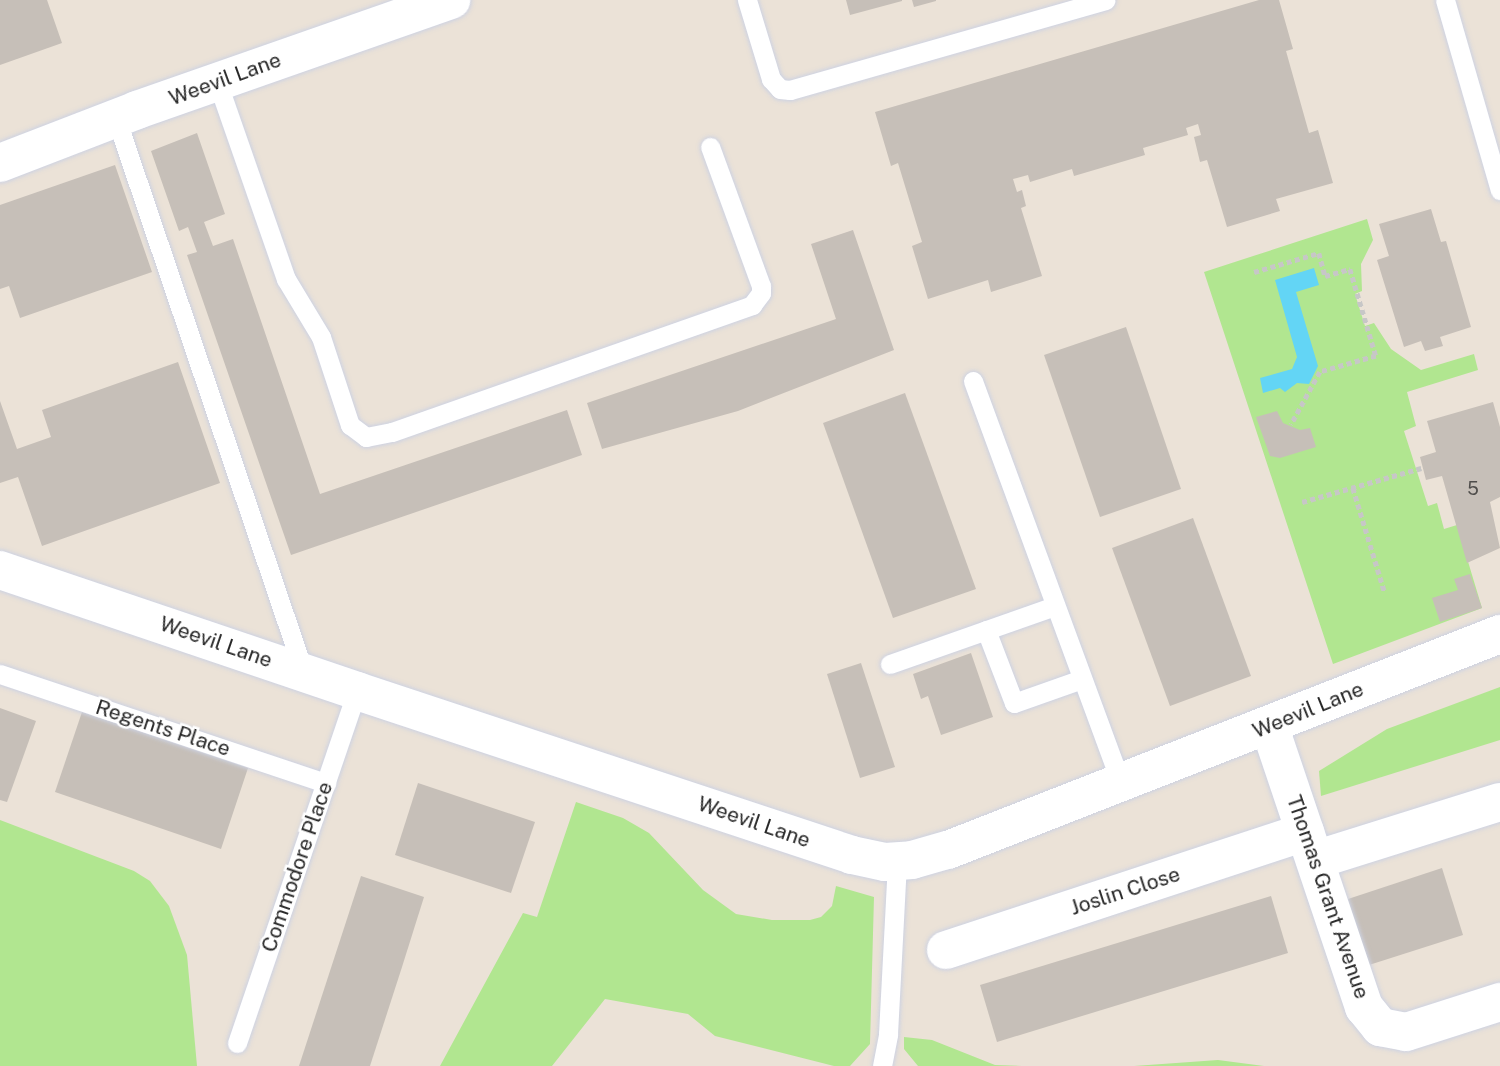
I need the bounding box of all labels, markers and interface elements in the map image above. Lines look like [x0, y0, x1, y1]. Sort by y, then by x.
street label: Weevil Lane [166, 47, 284, 111]
house number: 5 [1467, 478, 1479, 500]
street label: Weevil Lane [156, 611, 276, 673]
street label: Weevil Lane [1249, 676, 1367, 744]
street label: Regents Place [92, 694, 234, 762]
street label: Commodore Place [256, 779, 338, 955]
street label: Weevil Lane [694, 791, 814, 853]
street label: Thomas Grant Avenue [1281, 792, 1375, 1002]
street label: Joslin Close [1067, 861, 1183, 921]

